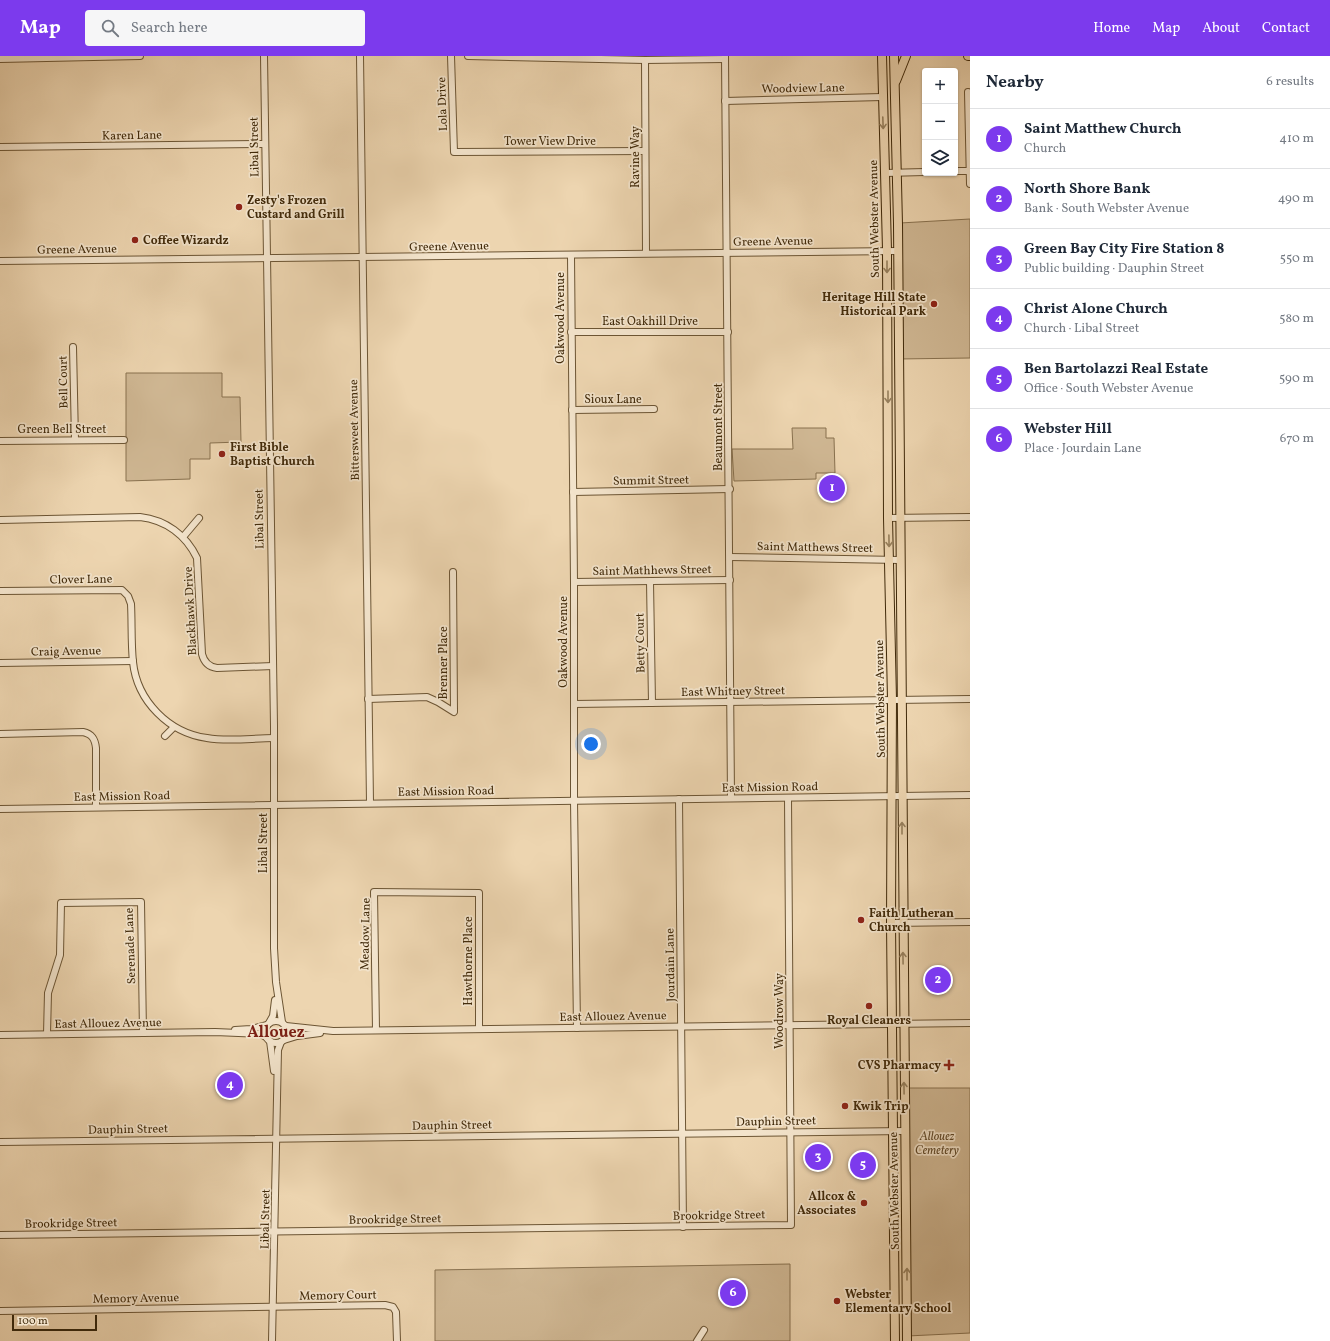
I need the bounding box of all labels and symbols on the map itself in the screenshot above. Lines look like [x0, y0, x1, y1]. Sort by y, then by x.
street label: Lola Drive [434, 76, 452, 131]
street label: Woodview Lane [761, 80, 845, 98]
one-way arrow [880, 116, 887, 129]
street label: Libal Street [246, 117, 264, 177]
street label: Ravine Way [628, 126, 644, 188]
street label: Karen Lane [102, 127, 162, 145]
street label: Tower View Drive [504, 134, 596, 150]
street label: South Webster Avenue [866, 159, 884, 278]
place label: Zesty's Frozen Custard and Grill [247, 193, 345, 223]
marker: Zesty's Frozen Custard and Grill [234, 202, 244, 212]
place label: Coffee Wizardz [143, 233, 229, 249]
street label: Greene Avenue [733, 233, 813, 251]
marker: Coffee Wizardz [130, 235, 140, 245]
street label: Greene Avenue [409, 238, 489, 256]
street label: Greene Avenue [37, 241, 117, 259]
one-way arrow [883, 260, 891, 273]
street label: Oakwood Avenue [553, 272, 569, 364]
place label: Heritage Hill State Historical Park [822, 290, 927, 320]
marker: Heritage Hill State Historical Park [929, 299, 939, 309]
street label: East Oakhill Drive [602, 314, 698, 330]
street label: Bell Court [56, 355, 72, 409]
street label: Bittersweet Avenue [346, 379, 364, 481]
street label: Beaumont Street [711, 383, 727, 471]
one-way arrow [884, 390, 892, 403]
street label: Sioux Lane [584, 392, 642, 408]
street label: Green Bell Street [18, 422, 106, 438]
place label: First Bible Baptist Church [230, 440, 315, 470]
marker: First Bible Baptist Church [217, 449, 227, 459]
street label: Summit Street [613, 472, 689, 490]
pin: 1 [819, 473, 845, 503]
street label: Libal Street [251, 489, 269, 549]
one-way arrow [885, 534, 893, 547]
street label: Saint Matthews Street [757, 539, 873, 557]
street label: Saint Mathhews Street [592, 562, 712, 580]
street label: Blackhawk Drive [181, 566, 201, 656]
street label: Clover Lane [50, 571, 113, 589]
street label: Oakwood Avenue [556, 596, 572, 688]
street label: Betty Court [632, 613, 650, 673]
street label: Brenner Place [436, 626, 452, 700]
street label: South Webster Avenue [872, 639, 890, 758]
street label: Craig Avenue [31, 643, 102, 661]
street label: East Whitney Street [681, 683, 785, 701]
your location [581, 734, 601, 754]
street label: East Mission Road [722, 779, 819, 797]
street label: East Mission Road [398, 783, 495, 801]
street label: East Mission Road [74, 788, 171, 806]
street label: Libal Street [256, 813, 272, 873]
one-way arrow [899, 822, 906, 835]
street label: Meadow Lane [357, 897, 375, 970]
place label: Faith Lutheran Church [869, 906, 954, 936]
street label: Serenade Lane [122, 907, 140, 985]
marker: Faith Lutheran Church [856, 915, 866, 925]
street label: Hawthorne Place [461, 916, 477, 1006]
street label: Jourdain Lane [662, 928, 680, 1002]
one-way arrow [900, 952, 907, 965]
pin: 2 [925, 965, 951, 995]
street label: Woodrow Way [772, 972, 788, 1049]
marker: Royal Cleaners [864, 1001, 874, 1011]
street label: East Allouez Avenue [559, 1008, 667, 1026]
place label: Royal Cleaners [827, 1013, 911, 1029]
street label: East Allouez Avenue [54, 1015, 162, 1033]
district label: Allouez [247, 1022, 305, 1044]
place label: CVS Pharmacy [858, 1058, 941, 1074]
marker: CVS Pharmacy [944, 1060, 954, 1070]
pin: 4 [217, 1070, 243, 1100]
one-way arrow [900, 1082, 908, 1095]
place label: Kwik Trip [853, 1099, 909, 1115]
marker: Kwik Trip [840, 1101, 850, 1111]
street label: Dauphin Street [736, 1113, 816, 1131]
street label: Dauphin Street [412, 1117, 492, 1135]
street label: Dauphin Street [88, 1121, 168, 1139]
park label: Allouez Cemetery [915, 1129, 959, 1159]
street label: South Webster Avenue [886, 1131, 904, 1250]
pin: 3 [805, 1142, 831, 1172]
pin: 5 [850, 1150, 876, 1180]
street label: Libal Street [257, 1189, 275, 1249]
place label: Allcox & Associates [797, 1189, 856, 1219]
marker: Allcox & Associates [859, 1198, 869, 1208]
street label: Brookridge Street [672, 1207, 766, 1225]
street label: Brookridge Street [348, 1211, 442, 1229]
street label: Brookridge Street [24, 1215, 118, 1233]
one-way arrow [903, 1268, 911, 1281]
pin: 6 [720, 1278, 746, 1308]
street label: Memory Court [299, 1287, 377, 1305]
place label: Webster Elementary School [845, 1287, 951, 1317]
street label: Memory Avenue [93, 1290, 180, 1308]
marker: Webster Elementary School [832, 1296, 842, 1306]
scale bar [12, 1313, 97, 1332]

